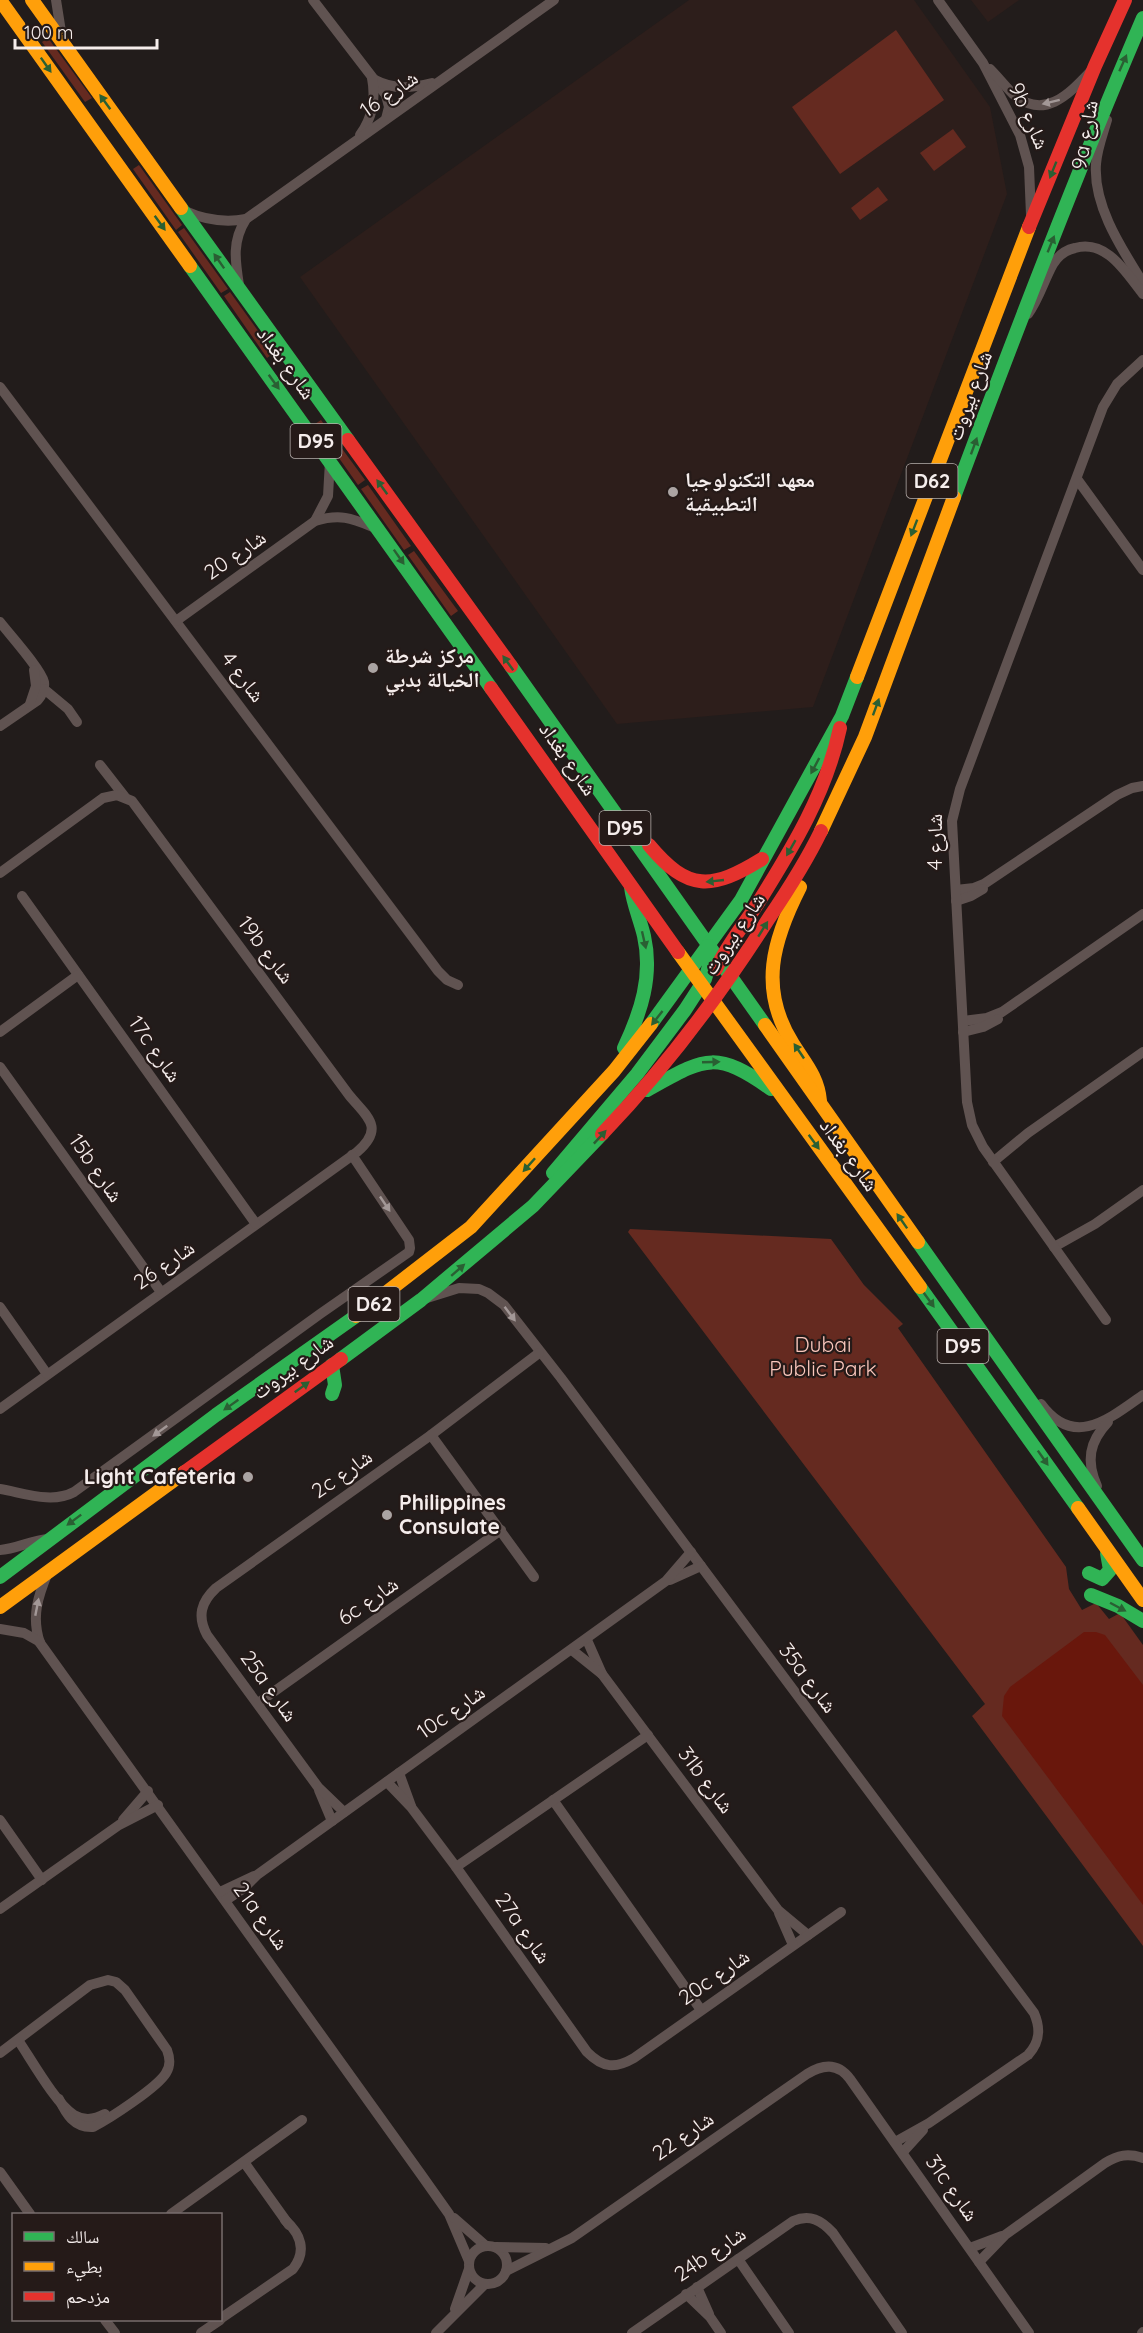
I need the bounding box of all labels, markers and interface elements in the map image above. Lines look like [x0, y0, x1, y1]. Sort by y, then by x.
scale bar [15, 12, 158, 50]
text: 100 m [24, 21, 73, 44]
one-way arrow [1119, 54, 1128, 71]
one-way arrow [40, 56, 52, 72]
street label: شارع 16 [354, 64, 423, 123]
street label: 9b شارع [1003, 78, 1056, 153]
one-way arrow [99, 95, 111, 111]
one-way arrow [1042, 98, 1060, 108]
street label: 9a شارع [1065, 98, 1104, 172]
one-way arrow [1048, 161, 1058, 179]
one-way arrow [154, 215, 166, 231]
one-way arrow [1047, 235, 1056, 253]
one-way arrow [213, 253, 225, 269]
street label: شارع بغداد [251, 321, 322, 405]
street label: شارع بيروت [941, 347, 998, 444]
one-way arrow [267, 374, 279, 389]
road number: D95 [290, 424, 342, 458]
one-way arrow [969, 436, 979, 454]
road number: D62 [906, 464, 958, 498]
place label: معهد التكنولوجيا التطبيقية [685, 466, 815, 516]
one-way arrow [376, 480, 388, 495]
marker: معهد التكنولوجيا التطبيقية [666, 485, 680, 499]
one-way arrow [909, 519, 918, 537]
street label: شارع 20 [198, 524, 271, 586]
one-way arrow [393, 549, 405, 565]
place label: مركز شرطة الخيالة بدبي [385, 642, 479, 696]
street label: شارع 4 [216, 646, 271, 707]
one-way arrow [502, 655, 514, 671]
marker: مركز شرطة الخيالة بدبي [366, 661, 380, 675]
one-way arrow [872, 698, 881, 716]
street label: شارع بغداد [533, 717, 603, 801]
one-way arrow [810, 757, 820, 774]
road number: D95 [600, 811, 650, 845]
street label: شارع 4 [921, 814, 948, 870]
one-way arrow [786, 840, 796, 857]
one-way arrow [705, 876, 724, 886]
street label: شارع بيروت [696, 887, 771, 980]
street label: 19b شارع [232, 910, 301, 989]
one-way arrow [758, 921, 769, 937]
one-way arrow [640, 931, 650, 950]
street label: 17c شارع [123, 1010, 188, 1087]
one-way arrow [651, 1010, 663, 1025]
one-way arrow [793, 1044, 805, 1060]
one-way arrow [701, 1058, 720, 1067]
street label: شارع بغداد [814, 1113, 885, 1197]
street label: 15b شارع [63, 1128, 130, 1207]
one-way arrow [593, 1130, 606, 1145]
one-way arrow [808, 1134, 820, 1150]
one-way arrow [523, 1157, 536, 1172]
one-way arrow [379, 1196, 390, 1212]
one-way arrow [897, 1213, 908, 1229]
street label: شارع 26 [128, 1234, 200, 1295]
one-way arrow [450, 1264, 465, 1277]
road number: D62 [348, 1287, 400, 1321]
one-way arrow [923, 1292, 935, 1308]
one-way arrow [504, 1305, 516, 1321]
street label: شارع بيروت [247, 1328, 338, 1405]
road number: D95 [938, 1329, 988, 1363]
park label: Dubai Public Park [769, 1331, 877, 1381]
one-way arrow [294, 1381, 310, 1393]
one-way arrow [223, 1399, 239, 1411]
one-way arrow [153, 1425, 168, 1437]
street label: 2c شارع [306, 1443, 377, 1504]
one-way arrow [1037, 1450, 1049, 1466]
place label: Light Cafeteria [84, 1463, 236, 1489]
marker: Light Cafeteria [241, 1470, 255, 1484]
place label: Philippines Consulate [399, 1489, 506, 1539]
marker: Philippines Consulate [380, 1508, 394, 1522]
one-way arrow [66, 1514, 81, 1526]
street label: 6c شارع [332, 1570, 403, 1631]
one-way arrow [33, 1597, 42, 1616]
one-way arrow [1109, 1602, 1126, 1612]
street label: 35a شارع [773, 1637, 844, 1718]
street label: 25a شارع [235, 1645, 304, 1727]
street label: 10c شارع [411, 1678, 490, 1745]
street label: 31b شارع [672, 1741, 740, 1819]
street label: 21a شارع [228, 1876, 295, 1955]
street label: 27a شارع [489, 1887, 558, 1968]
street label: 20c شارع [673, 1942, 755, 2011]
street label: شارع 22 [647, 2105, 719, 2166]
street label: 31c شارع [920, 2149, 985, 2226]
legend [12, 2213, 222, 2321]
street label: 24b شارع [669, 2220, 751, 2287]
text: سالك [66, 2225, 99, 2248]
text: بطيء [66, 2255, 103, 2282]
text: مزدحم [66, 2285, 110, 2309]

